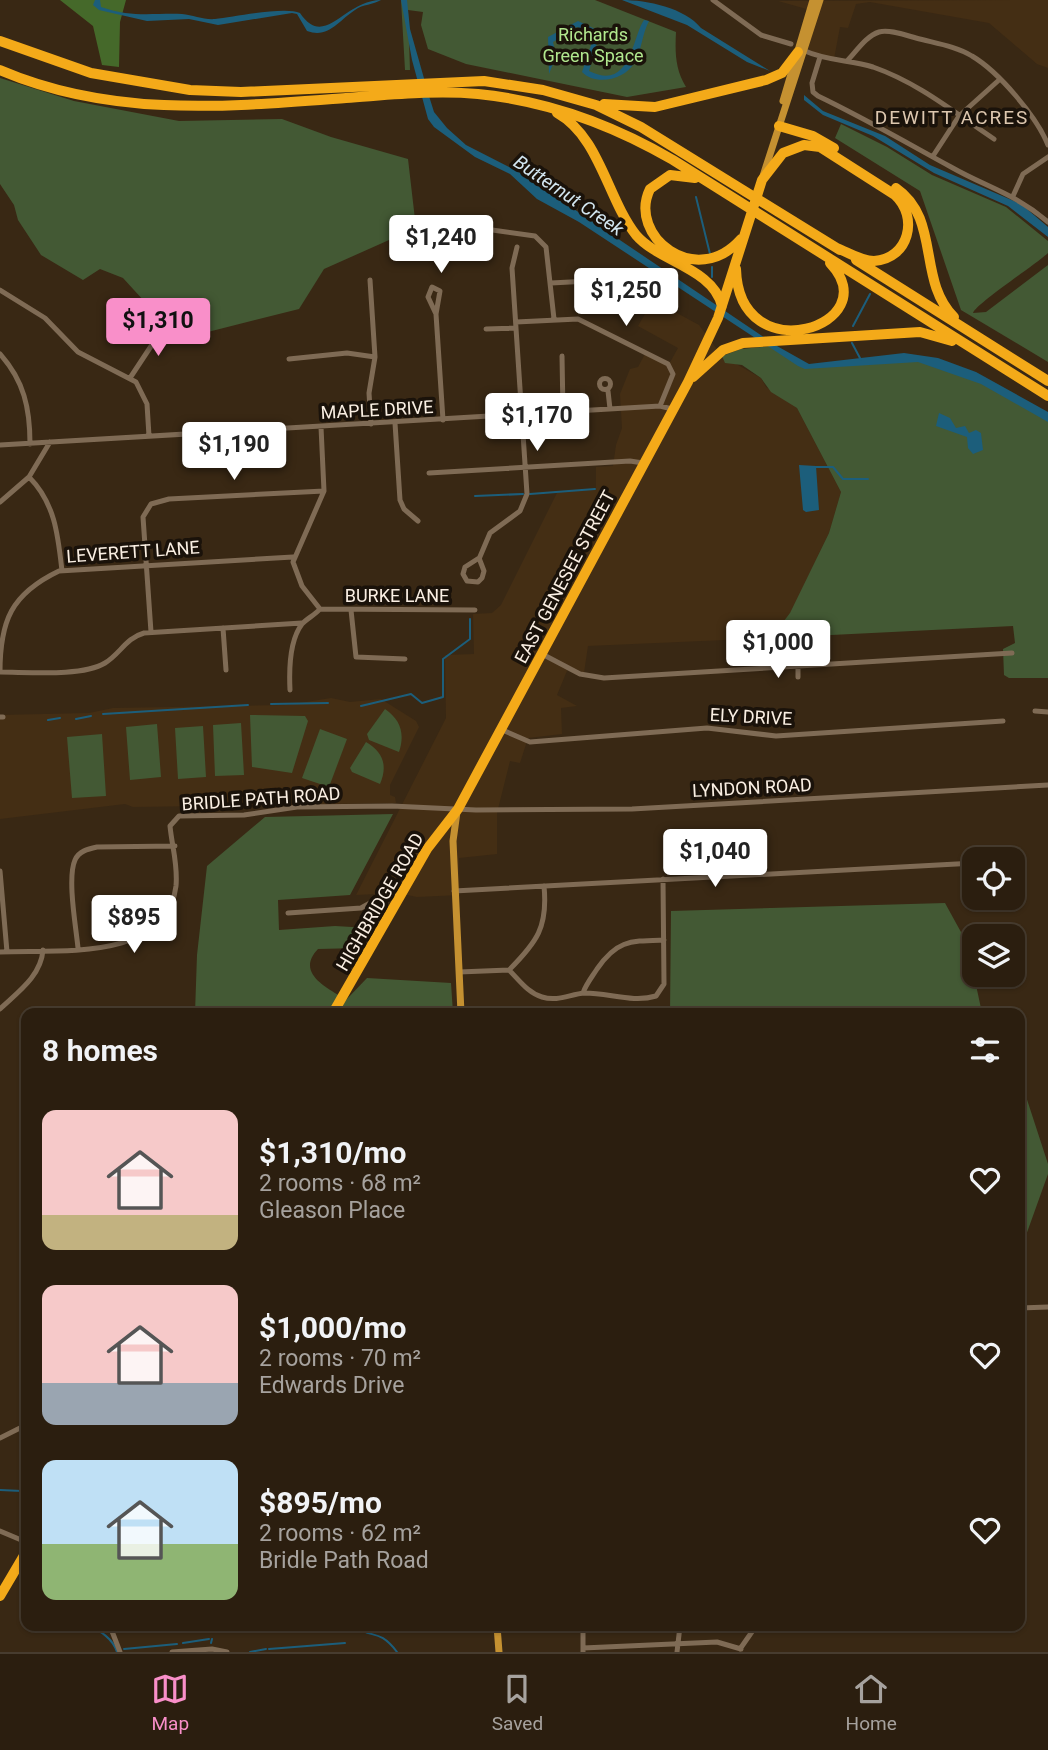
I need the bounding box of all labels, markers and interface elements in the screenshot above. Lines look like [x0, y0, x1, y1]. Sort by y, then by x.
park label: Richards Green Space [542, 24, 644, 66]
district label: DEWITT ACRES [875, 106, 1029, 129]
water label: Butternut Creek [509, 150, 629, 241]
pin: $1,240 [384, 216, 498, 275]
text: $1,240 [405, 224, 477, 251]
pin: $1,250 [569, 268, 683, 328]
text: $1,250 [590, 277, 662, 304]
pin: $1,310 [101, 298, 215, 358]
text: $1,310 [122, 307, 194, 334]
pin: $1,170 [480, 393, 594, 453]
street label: MAPLE DRIVE [320, 396, 434, 423]
text: $1,170 [501, 402, 573, 429]
pin: $1,190 [177, 422, 291, 482]
text: $1,190 [198, 431, 270, 458]
street label: EAST GENESEE STREET [510, 487, 619, 667]
street label: LEVERETT LANE [66, 536, 200, 567]
street label: BURKE LANE [345, 585, 449, 606]
pin: $1,000 [721, 620, 835, 680]
text: $1,000 [742, 629, 814, 656]
street label: ELY DRIVE [709, 704, 793, 729]
street label: LYNDON ROAD [692, 774, 812, 801]
street label: BRIDLE PATH ROAD [181, 782, 341, 815]
street label: HIGHBRIDGE ROAD [332, 829, 428, 974]
pin: $1,040 [658, 830, 772, 889]
text: $1,040 [679, 838, 751, 865]
map controls [962, 847, 1025, 987]
button: locate [962, 847, 1025, 910]
pin: $895 [93, 895, 175, 955]
text: $895 [108, 904, 160, 931]
button: layers [962, 924, 1025, 987]
icon: filters [966, 1031, 1004, 1069]
text: 8 homes [42, 1033, 158, 1068]
text: $1,310/mo [259, 1135, 407, 1170]
icon: home [98, 1138, 182, 1222]
icon: heart [966, 1161, 1004, 1199]
text: 2 rooms · 68 m² [259, 1170, 421, 1197]
text: Gleason Place [259, 1197, 405, 1224]
text: $1,000/mo [259, 1310, 407, 1345]
icon: home [98, 1313, 182, 1397]
icon: heart [966, 1336, 1004, 1374]
text: 2 rooms · 70 m² [259, 1345, 421, 1372]
text: Edwards Drive [259, 1372, 404, 1399]
text: $895/mo [259, 1485, 382, 1520]
icon: home [98, 1488, 182, 1572]
icon: heart [966, 1511, 1004, 1549]
text: 2 rooms · 62 m² [259, 1520, 421, 1547]
text: Bridle Path Road [259, 1547, 429, 1574]
tab: Map [151, 1670, 189, 1735]
tab: Saved [492, 1670, 543, 1735]
tab: Home [846, 1670, 897, 1735]

